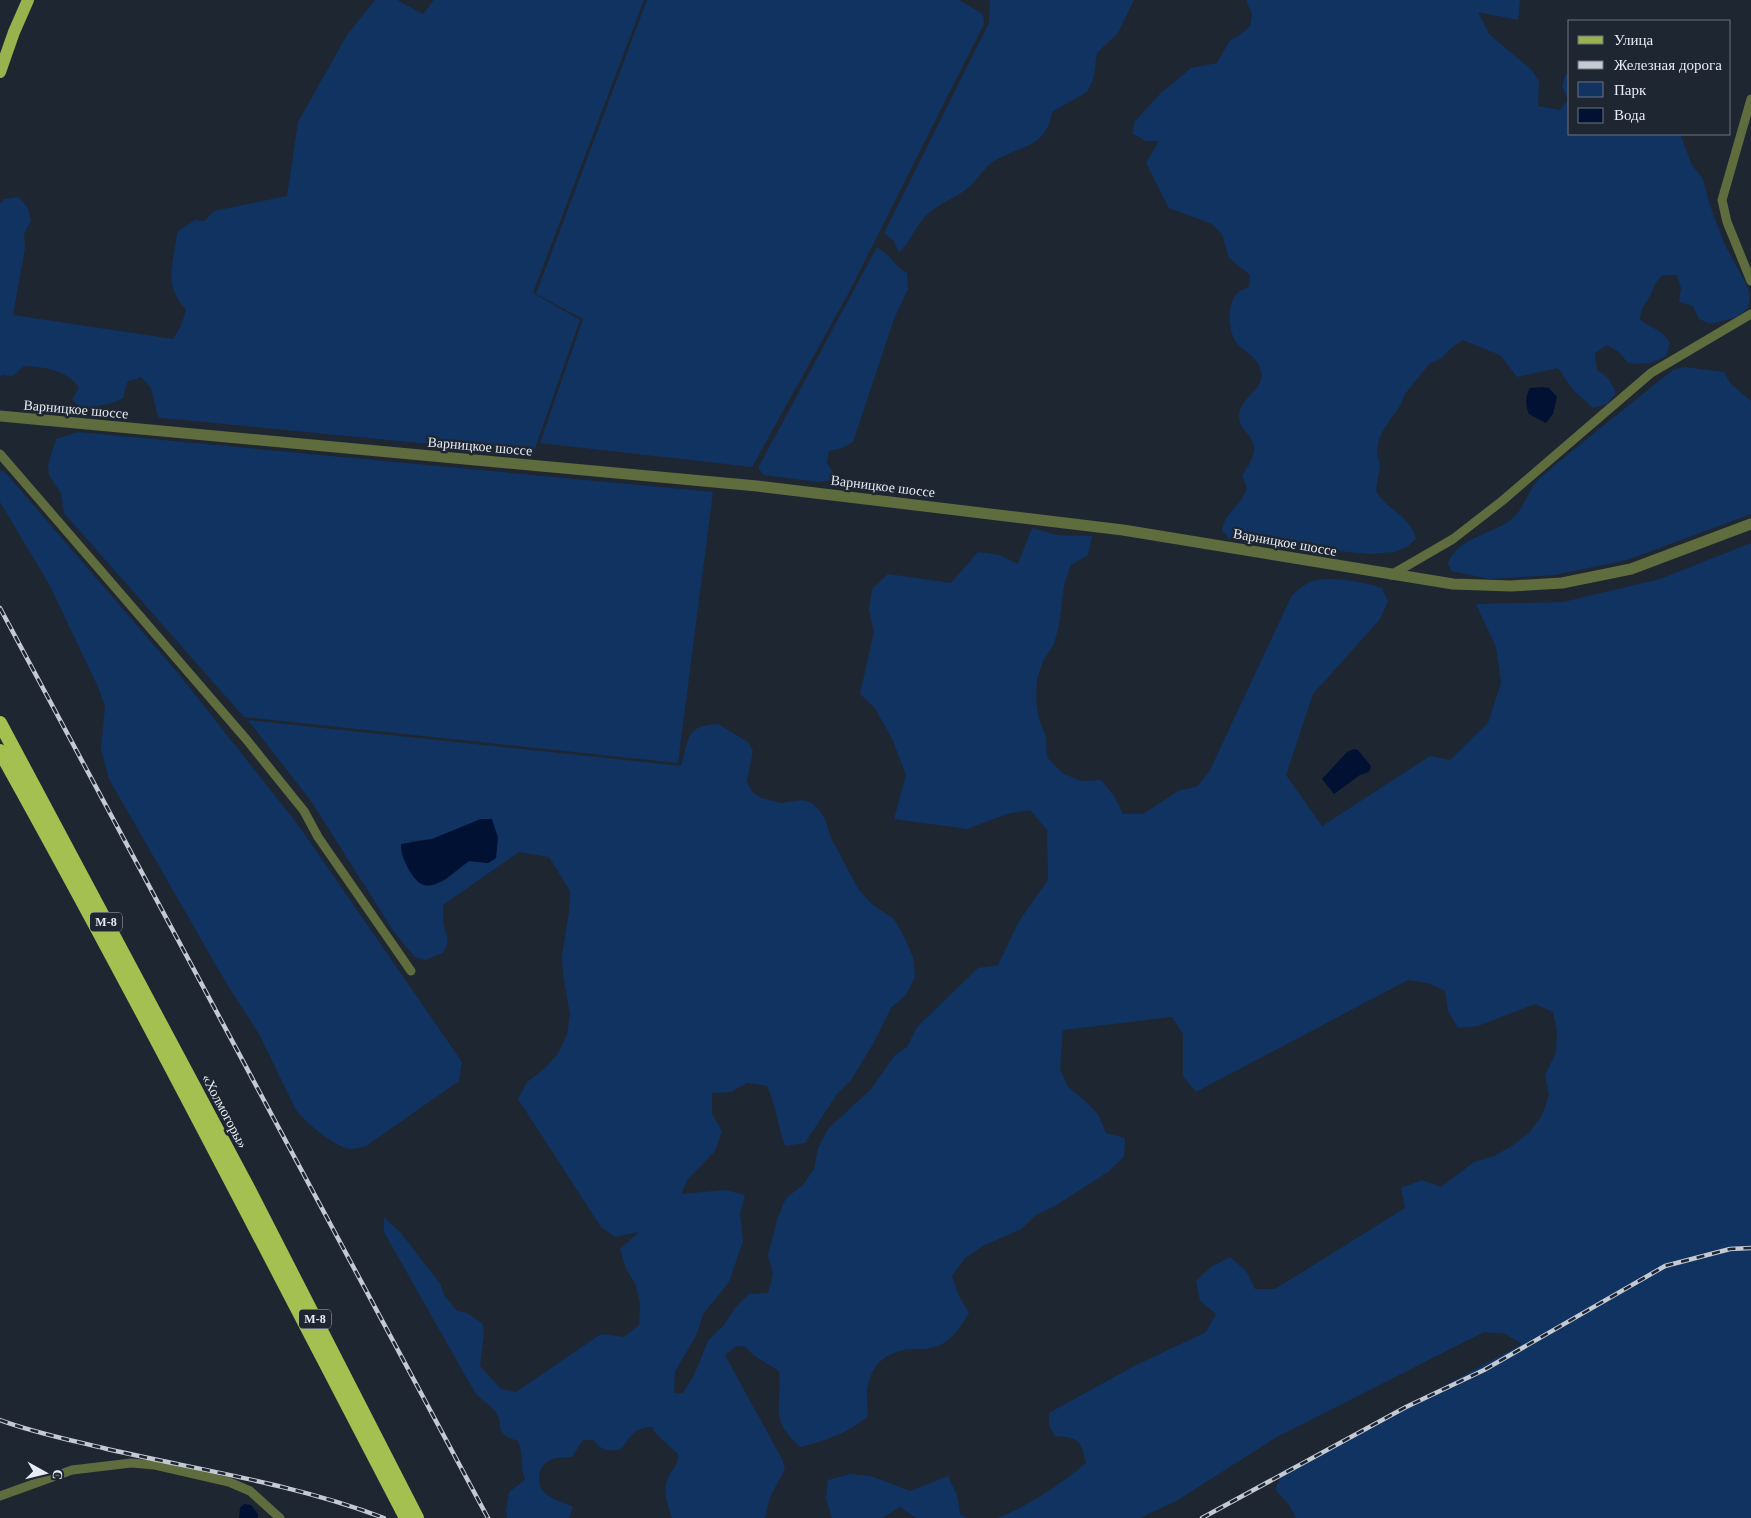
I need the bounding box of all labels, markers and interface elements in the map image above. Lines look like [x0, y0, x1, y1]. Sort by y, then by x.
legend [1568, 20, 1731, 135]
text: Улица [1614, 32, 1653, 48]
text: Железная дорога [1614, 57, 1722, 73]
text: Парк [1614, 82, 1647, 98]
text: Вода [1614, 107, 1646, 123]
street label: Варницкое шоссе [23, 397, 129, 422]
street label: Варницкое шоссе [427, 434, 533, 459]
street label: Варницкое шоссе [830, 473, 936, 500]
street label: Варницкое шоссе [1232, 526, 1338, 559]
road number: М-8 [90, 912, 122, 932]
street label: «Холмогоры» [199, 1072, 250, 1151]
road number: М-8 [299, 1310, 331, 1328]
north arrow [20, 1448, 70, 1498]
text: С [49, 1469, 66, 1481]

